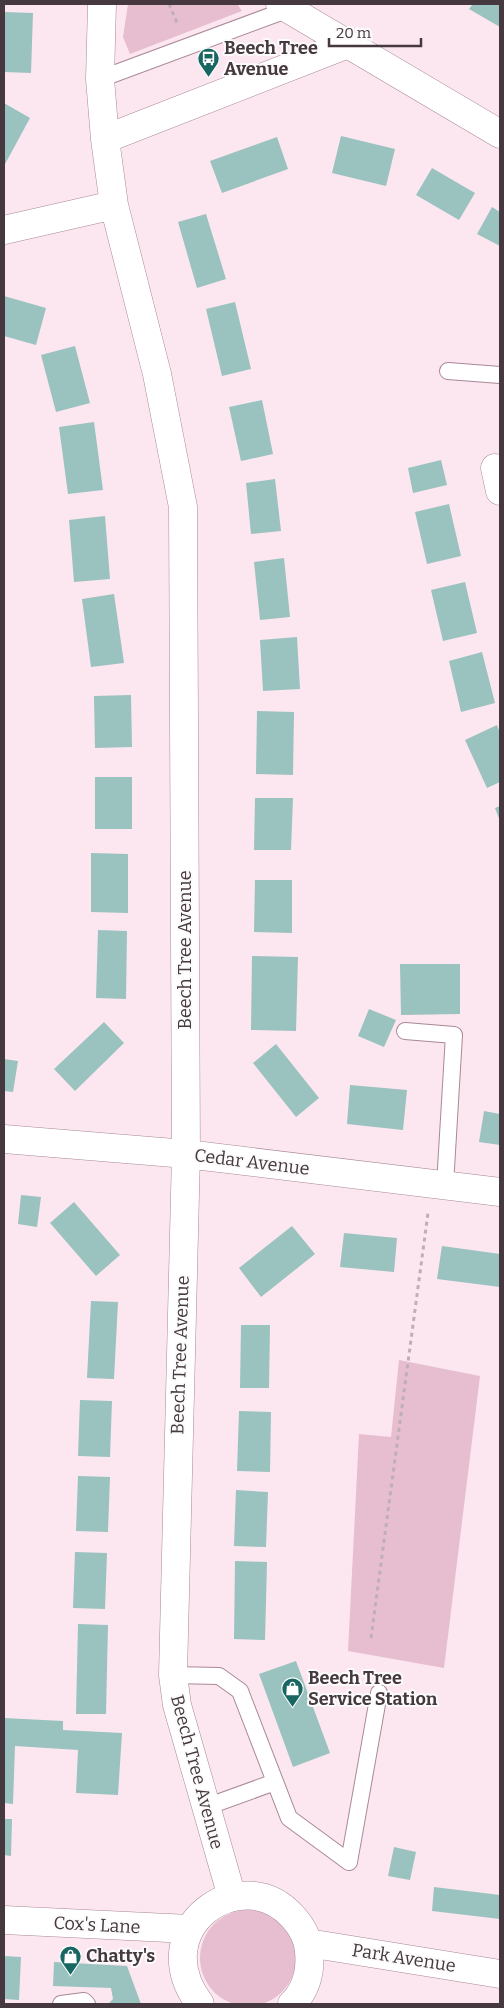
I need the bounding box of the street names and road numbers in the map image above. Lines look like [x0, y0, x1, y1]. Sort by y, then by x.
street label: Beech Tree Avenue [174, 870, 196, 1030]
street label: Cedar Avenue [193, 1144, 311, 1180]
street label: Beech Tree Avenue [166, 1275, 194, 1435]
street label: Beech Tree Avenue [166, 1692, 228, 1852]
street label: Cox's Lane [53, 1912, 141, 1938]
street label: Park Avenue [351, 1939, 457, 1977]

